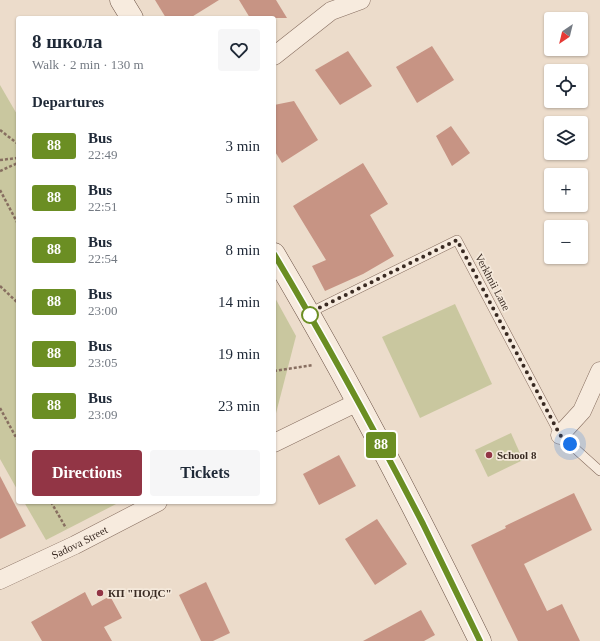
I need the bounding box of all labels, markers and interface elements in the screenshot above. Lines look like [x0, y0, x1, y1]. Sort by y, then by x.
north arrow [544, 12, 588, 56]
map controls [544, 12, 588, 264]
button: heart [218, 29, 260, 71]
text: 8 школа [32, 31, 102, 52]
text: Walk · 2 min · 130 m [32, 57, 144, 72]
button: locate [544, 64, 588, 108]
text: Departures [32, 94, 104, 110]
button: layers [544, 116, 588, 160]
text: Bus [88, 130, 112, 146]
text: 88 [47, 138, 61, 153]
text: 3 min [225, 138, 260, 154]
text: 22:49 [88, 147, 118, 162]
button: + [544, 168, 588, 212]
text: Bus [88, 182, 112, 198]
text: 88 [47, 190, 61, 205]
text: 5 min [225, 190, 260, 206]
text: 22:51 [88, 199, 118, 214]
button: − [544, 220, 588, 264]
text: Bus [88, 234, 112, 250]
text: 88 [47, 242, 61, 257]
text: 8 min [225, 242, 260, 258]
text: 22:54 [88, 251, 118, 266]
street label: Verkhnii Lane [473, 252, 513, 313]
text: Bus [88, 286, 112, 302]
text: 88 [47, 294, 61, 309]
text: 14 min [218, 294, 260, 310]
text: 23:00 [88, 303, 118, 318]
unlabelled marker [301, 306, 319, 324]
text: Bus [88, 338, 112, 354]
text: 88 [47, 346, 61, 361]
text: 19 min [218, 346, 260, 362]
text: 23:05 [88, 355, 118, 370]
text: Bus [88, 390, 112, 406]
text: 88 [47, 398, 61, 413]
text: 23 min [218, 398, 260, 414]
text: 23:09 [88, 407, 118, 422]
line badge: 88 [363, 432, 399, 458]
your location [560, 434, 580, 454]
text: 88 [374, 437, 388, 452]
place label: School 8 [497, 449, 537, 461]
button: Directions [32, 450, 142, 496]
button: Tickets [150, 450, 260, 496]
marker: School 8 [484, 450, 494, 460]
street label: Sadova Street [50, 523, 109, 561]
place label: КП "ПОДС" [108, 587, 172, 599]
marker: КП "ПОДС" [95, 588, 105, 598]

